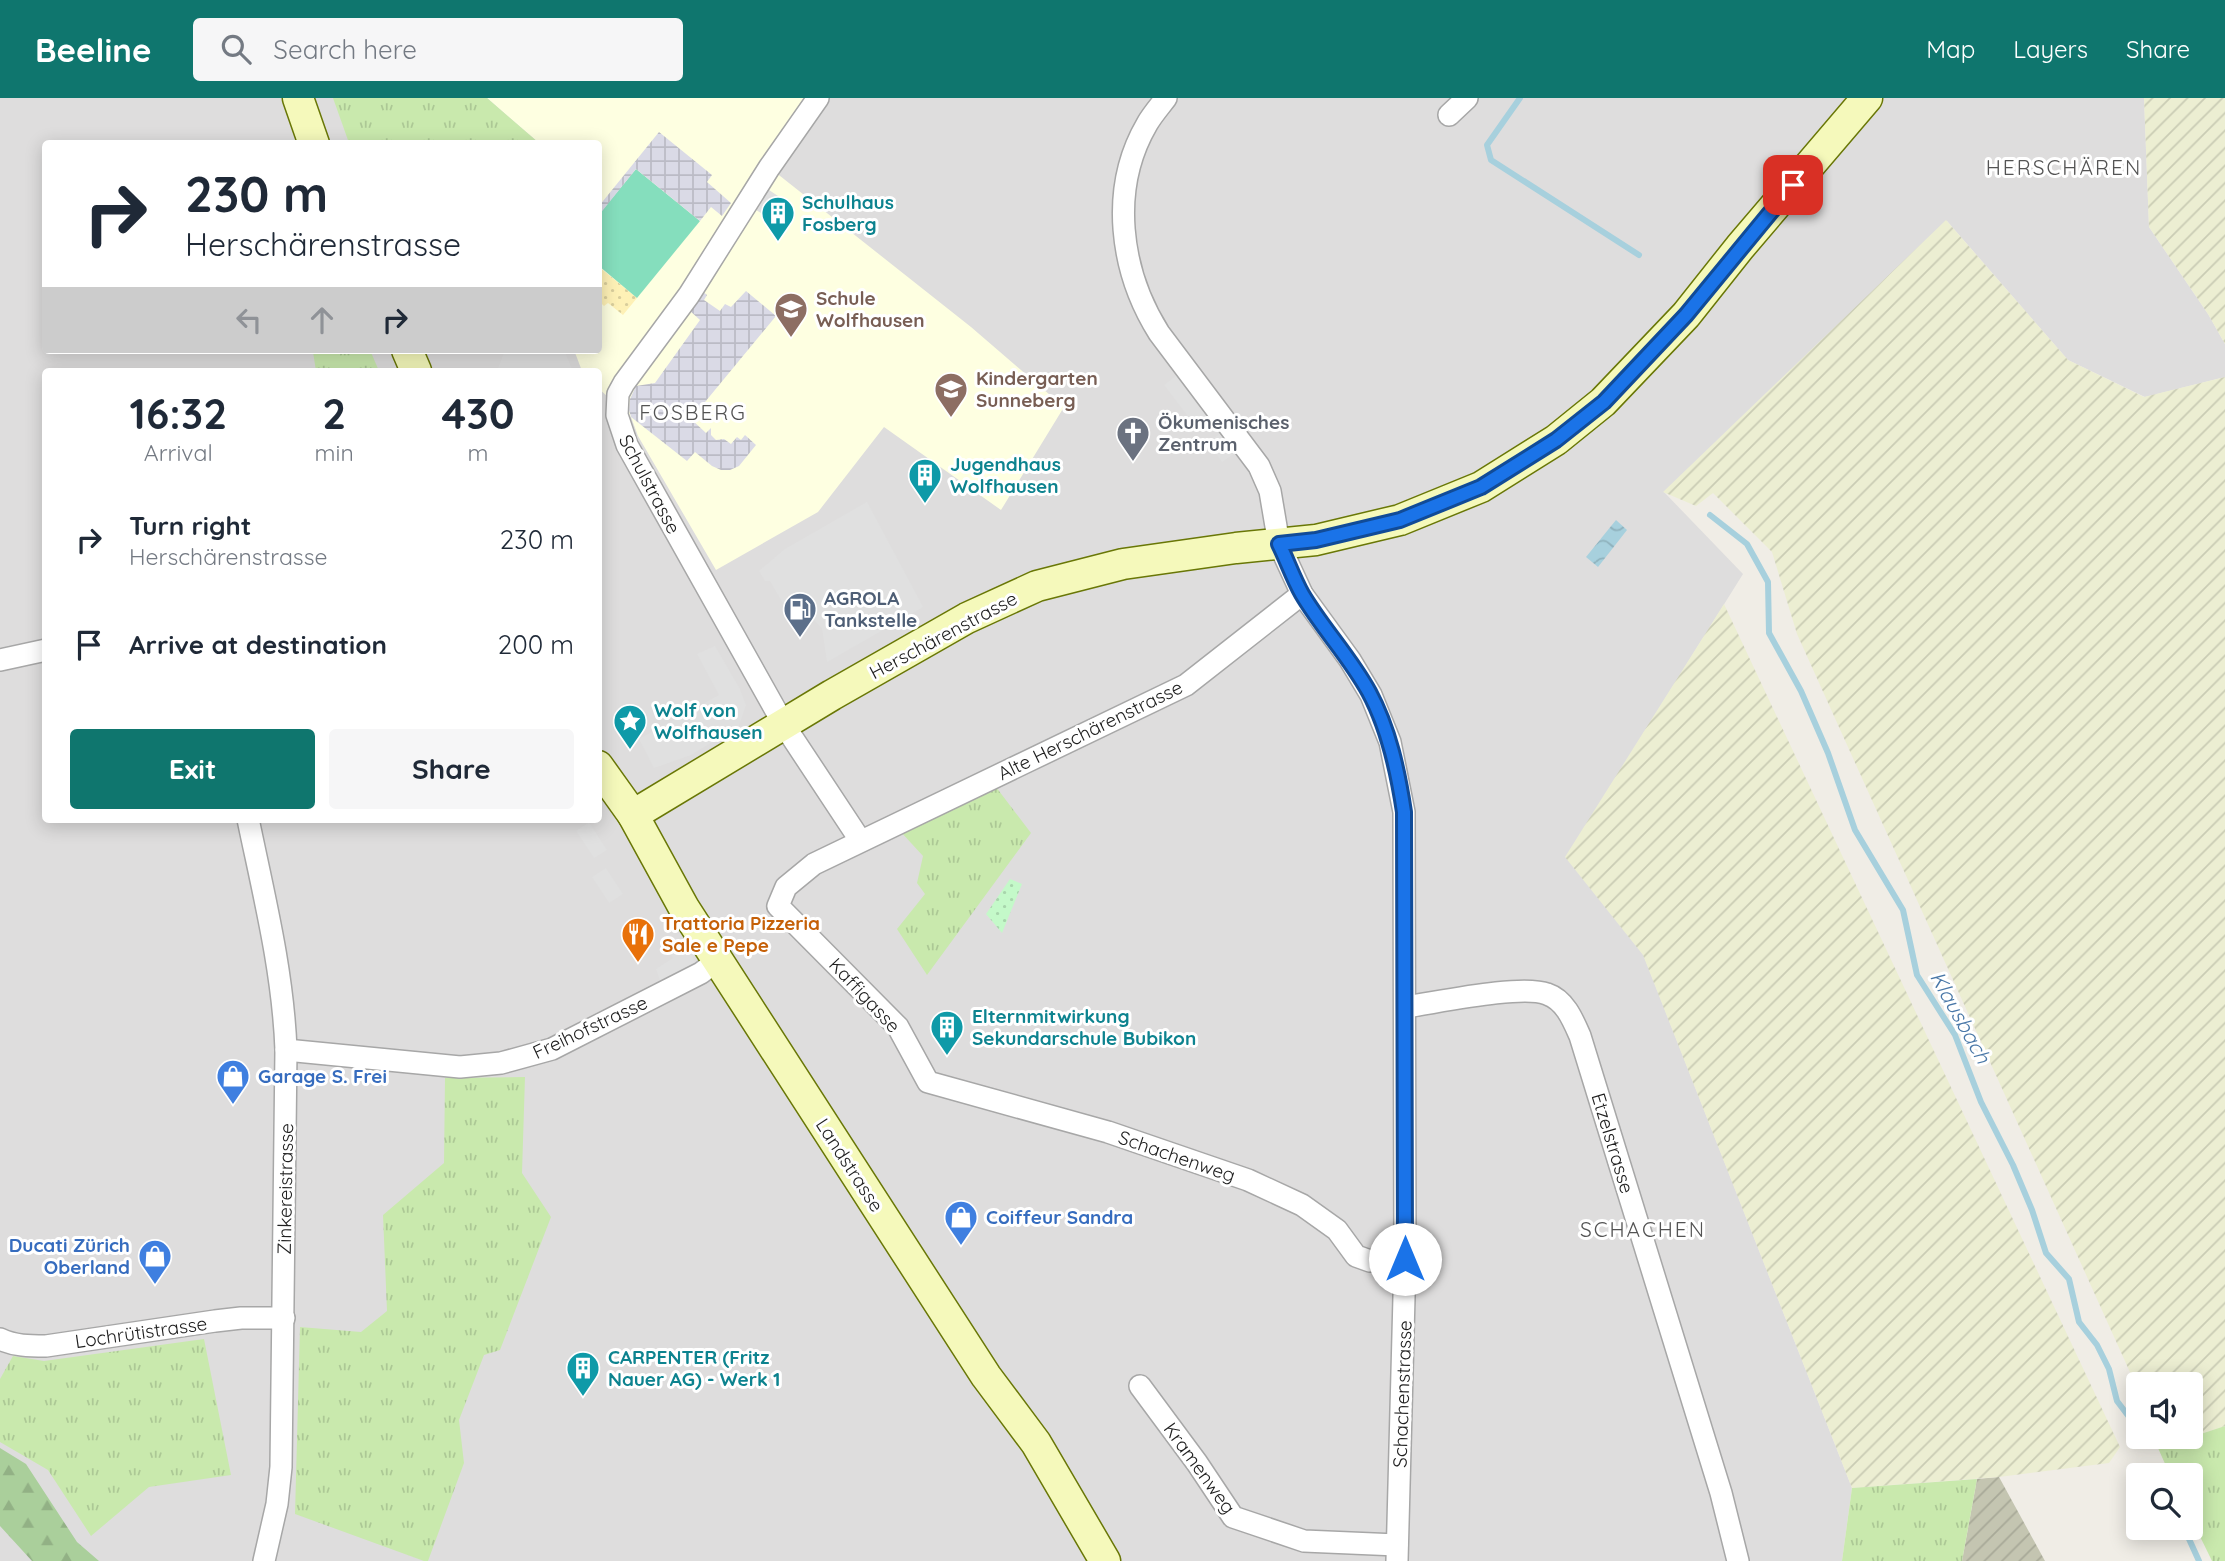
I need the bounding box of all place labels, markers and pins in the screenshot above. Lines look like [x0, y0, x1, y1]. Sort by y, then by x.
pin [1763, 155, 1823, 215]
place label: Schulhaus Fosberg [802, 190, 894, 236]
building icon: Schulhaus Fosberg [759, 194, 797, 243]
place label: Schule Wolfhausen [816, 286, 925, 332]
school or university icon: Schule Wolfhausen [772, 290, 810, 339]
place label: Kindergarten Sunneberg [976, 366, 1098, 412]
school or university icon: Kindergarten Sunneberg [932, 370, 970, 419]
place label: Ökumenisches Zentrum [1158, 410, 1289, 456]
church icon: Ökumenisches Zentrum [1114, 414, 1152, 463]
place label: Jugendhaus Wolfhausen [950, 452, 1061, 498]
building icon: Jugendhaus Wolfhausen [906, 456, 944, 505]
place label: AGROLA Tankstelle [824, 586, 917, 632]
fuel station icon: AGROLA Tankstelle [781, 590, 819, 639]
place label: Wolf von Wolfhausen [654, 698, 763, 744]
place icon: Wolf von Wolfhausen [611, 702, 649, 751]
place label: Trattoria Pizzeria Sale e Pepe [662, 911, 820, 957]
restaurant icon: Trattoria Pizzeria Sale e Pepe [619, 915, 657, 964]
place label: Elternmitwirkung Sekundarschule Bubikon [972, 1004, 1196, 1050]
building icon: Elternmitwirkung Sekundarschule Bubikon [928, 1008, 966, 1057]
shop icon: Garage S. Frei [214, 1057, 252, 1106]
place label: Garage S. Frei [258, 1064, 387, 1088]
shop icon: Coiffeur Sandra [942, 1198, 980, 1247]
place label: Coiffeur Sandra [986, 1205, 1133, 1229]
place label: Ducati Zürich Oberland [9, 1233, 130, 1279]
shop icon: Ducati Zürich Oberland [136, 1237, 174, 1286]
place label: CARPENTER (Fritz Nauer AG) - Werk 1 [608, 1345, 780, 1391]
building icon: CARPENTER (Fritz Nauer AG) - Werk 1 [564, 1349, 602, 1398]

